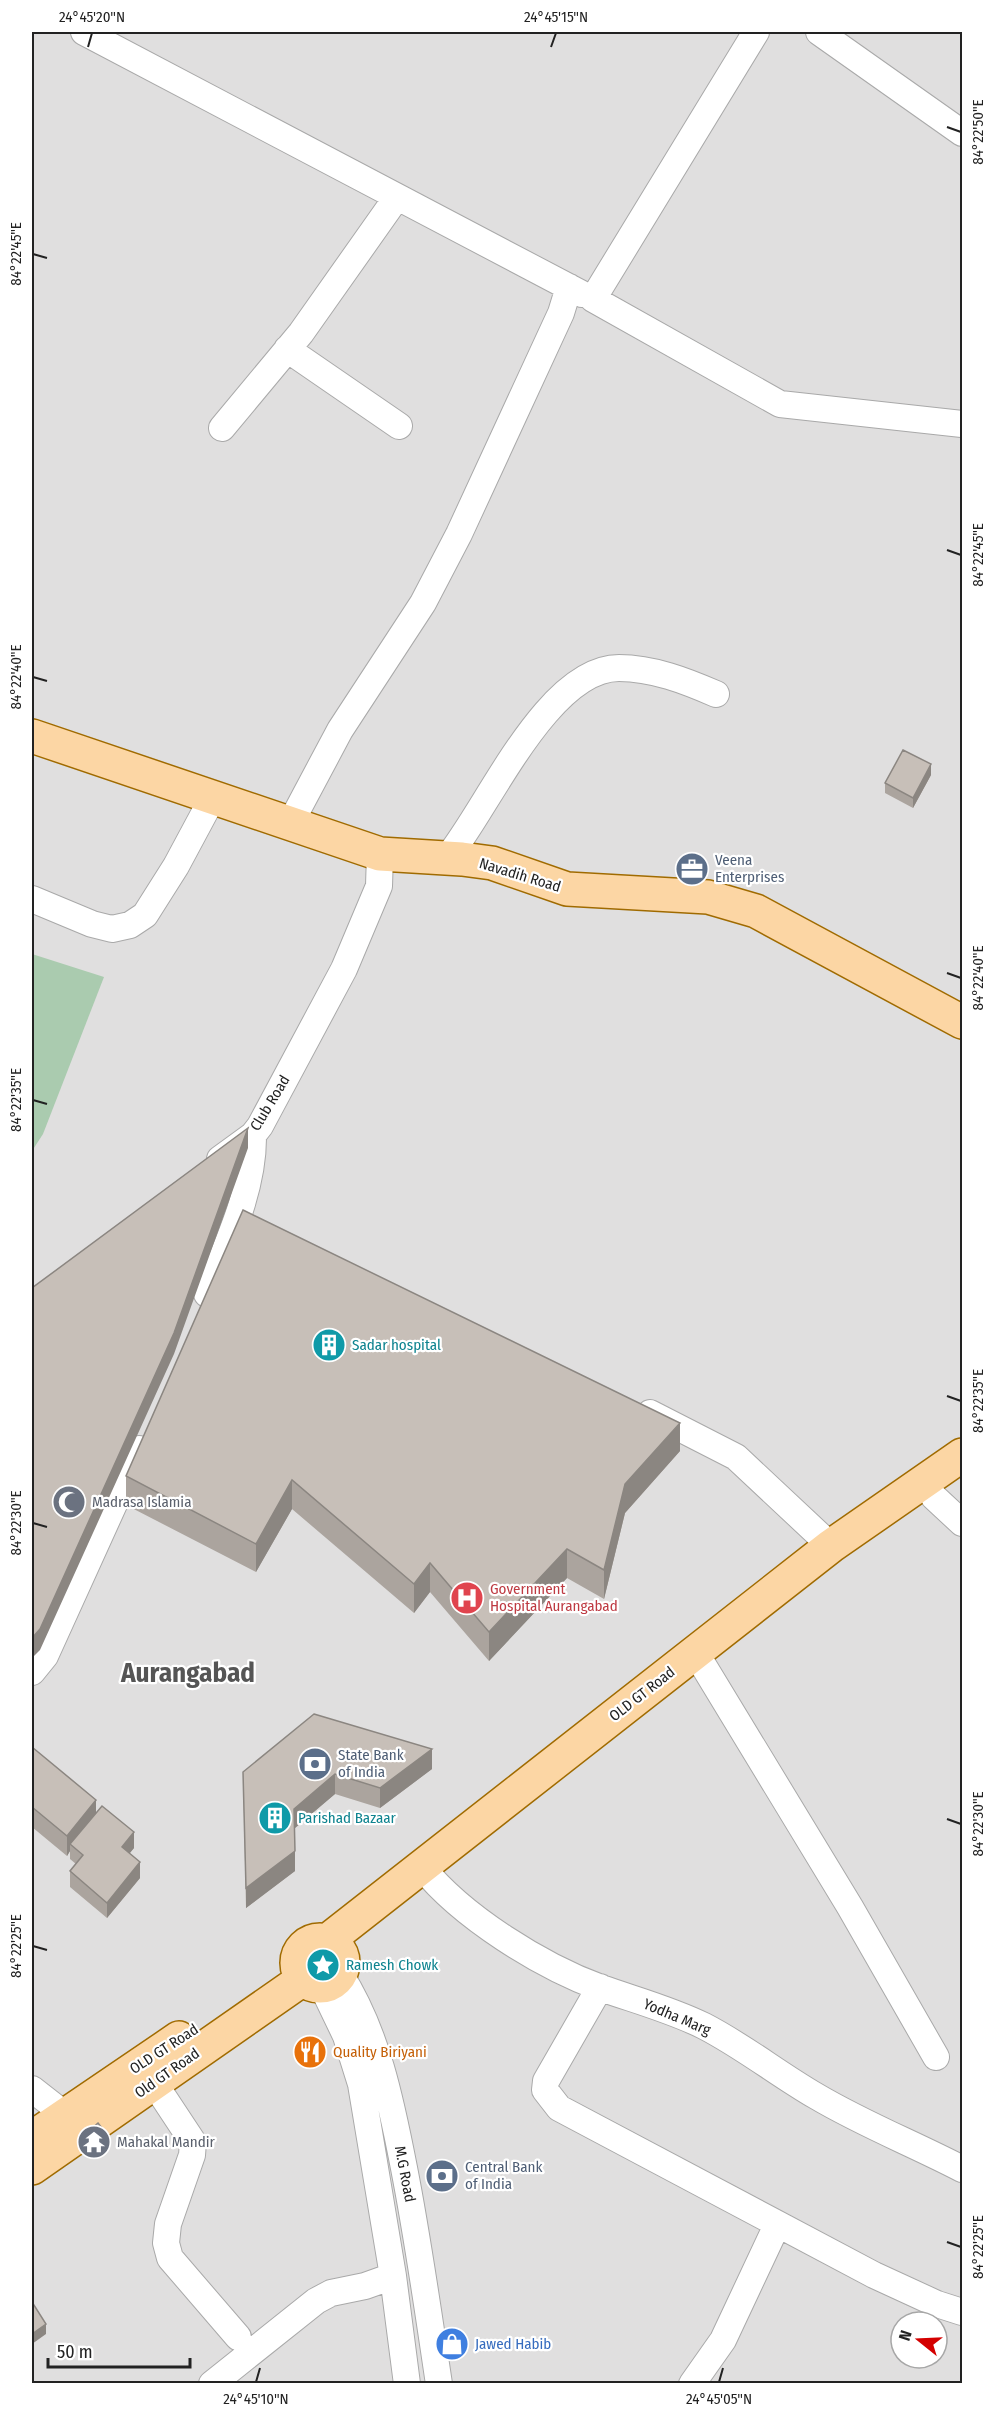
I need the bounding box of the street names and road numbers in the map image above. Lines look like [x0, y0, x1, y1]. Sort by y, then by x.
street label: Navadih Road [477, 854, 563, 896]
street label: Club Road [246, 1072, 294, 1134]
street label: OLD GT Road [606, 1663, 678, 1725]
street label: Yodha Marg [641, 1995, 713, 2039]
street label: OLD GT Road [126, 2020, 202, 2078]
street label: Old GT Road [131, 2044, 203, 2102]
street label: M.G Road [391, 2144, 419, 2204]

